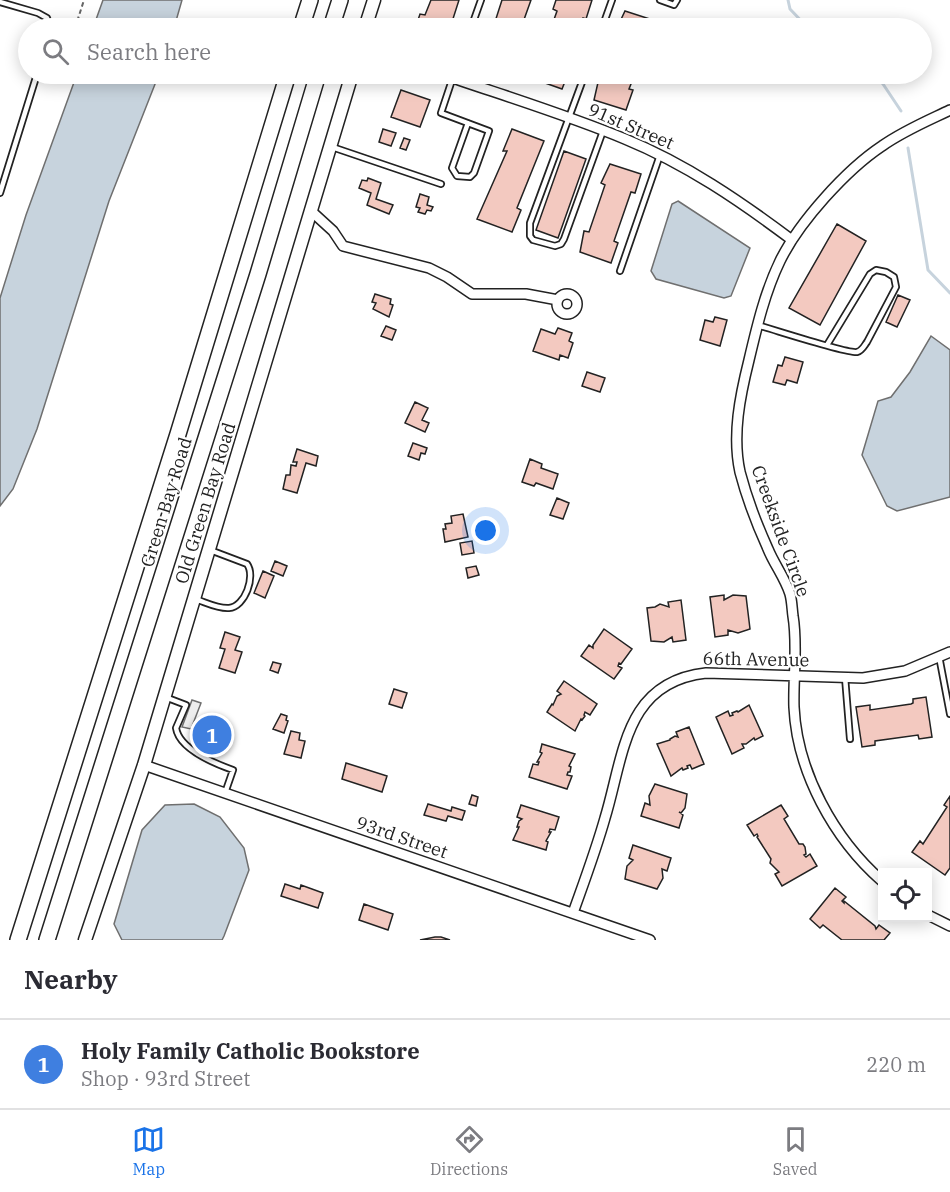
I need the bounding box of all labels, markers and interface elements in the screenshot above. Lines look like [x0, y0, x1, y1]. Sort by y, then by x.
search box [18, 18, 932, 84]
icon: search [39, 35, 72, 68]
text: Search here [87, 37, 211, 66]
street label: 91st Street [584, 98, 678, 154]
street label: Old Green Bay Road [169, 419, 241, 587]
street label: Green Bay Road [135, 434, 197, 570]
street label: Creekside Circle [747, 462, 815, 600]
your location [471, 516, 500, 545]
street label: 66th Avenue [702, 647, 810, 671]
pin: 1 [192, 712, 232, 758]
street label: 93rd Street [353, 811, 451, 863]
map controls [878, 868, 932, 922]
button: locate [878, 868, 932, 922]
text: Nearby [24, 962, 118, 996]
text: Holy Family Catholic Bookstore [81, 1036, 420, 1065]
text: 1 [38, 1051, 50, 1078]
text: 220 m [866, 1051, 926, 1078]
text: Shop · 93rd Street [81, 1065, 250, 1092]
tab: Map [132, 1123, 165, 1179]
tab: Directions [430, 1123, 508, 1179]
tab: Saved [773, 1123, 818, 1179]

